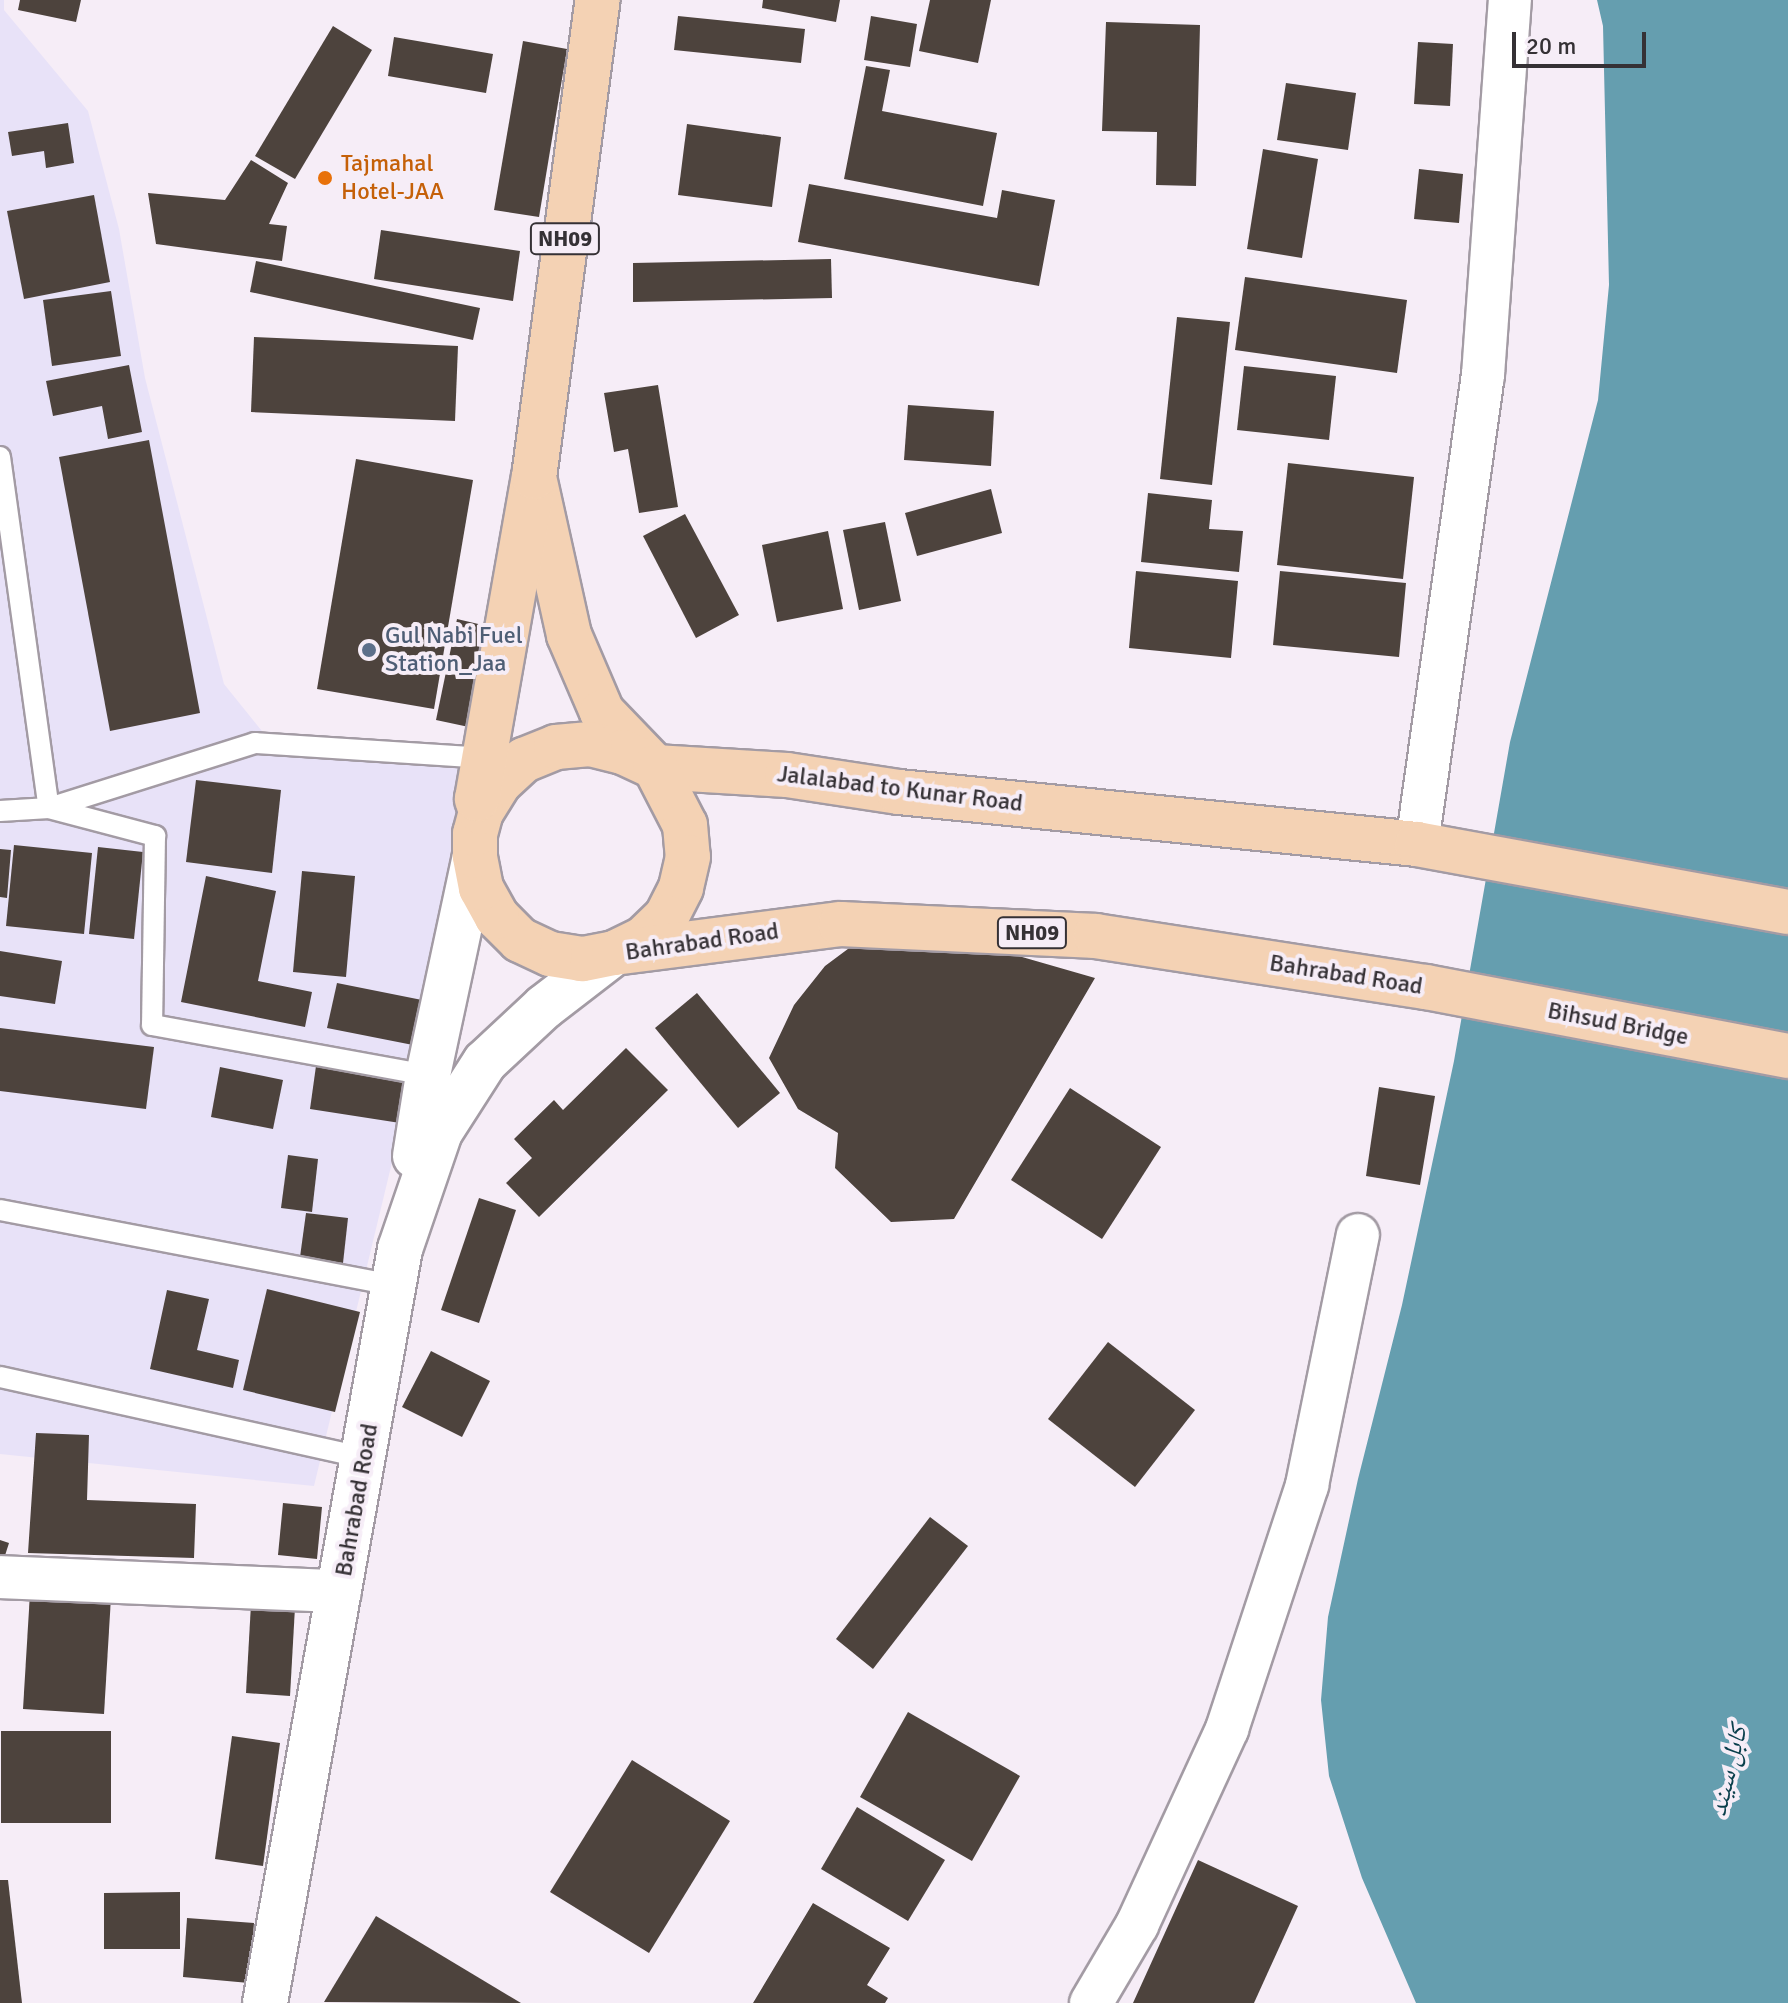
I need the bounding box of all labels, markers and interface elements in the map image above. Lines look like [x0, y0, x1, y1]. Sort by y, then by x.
scale bar [1516, 16, 1650, 66]
text: 20 m [1526, 31, 1576, 61]
place label: Tajmahal Hotel-JAA [341, 150, 444, 206]
marker: Tajmahal Hotel-JAA [316, 169, 334, 187]
road number: NH09 [529, 221, 601, 257]
place label: Gul Nabi Fuel Station_Jaa [385, 622, 523, 678]
marker: Gul Nabi Fuel Station_Jaa [360, 641, 378, 659]
street label: Jalalabad to Kunar Road [776, 760, 1024, 818]
road number: NH09 [996, 915, 1068, 951]
street label: Bahrabad Road [623, 917, 781, 967]
street label: Bahrabad Road [1267, 949, 1425, 1001]
street label: Bihsud Bridge [1545, 996, 1691, 1052]
street label: Bahrabad Road [329, 1421, 385, 1579]
water label: کابل سيند [1703, 1723, 1755, 1819]

